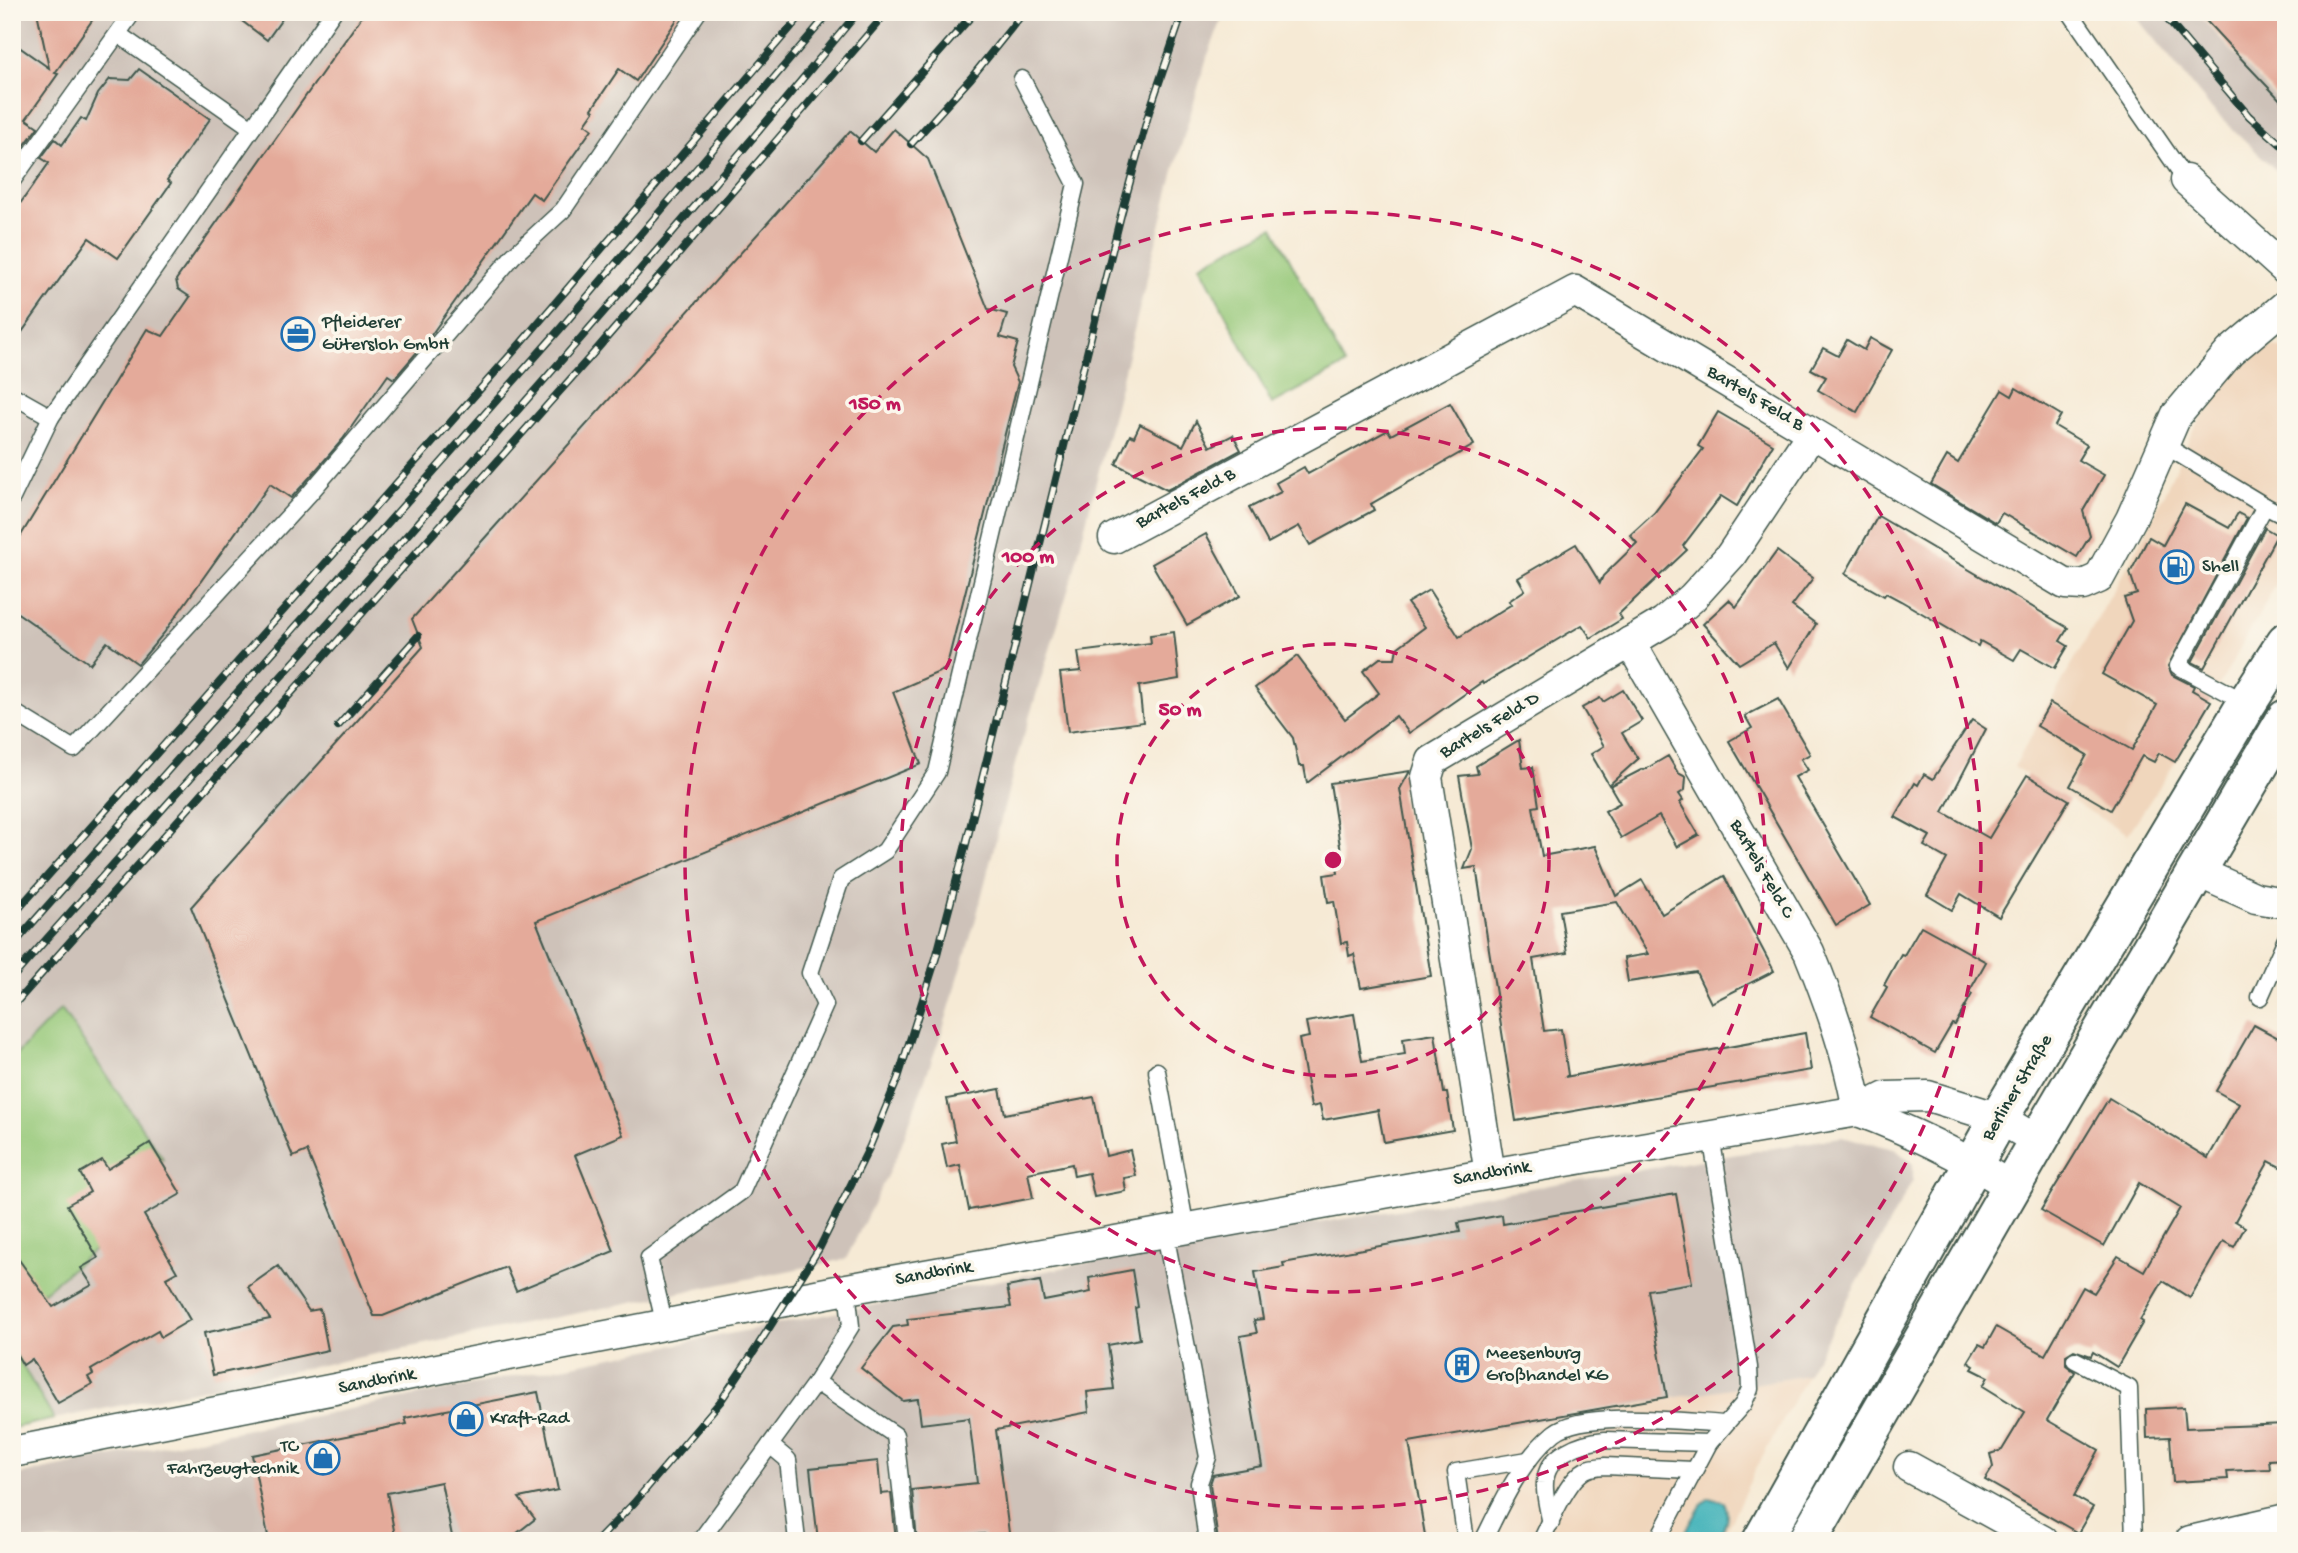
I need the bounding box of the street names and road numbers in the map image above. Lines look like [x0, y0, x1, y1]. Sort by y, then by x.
street label: Bartels Feld B [1701, 360, 1809, 438]
street label: Bartels Feld B [1131, 463, 1241, 535]
street label: Bartels Feld D [1435, 687, 1544, 765]
street label: Bartels Feld C [1723, 815, 1799, 924]
street label: Berliner Straße [1977, 1031, 2059, 1146]
street label: Sandbrink [1452, 1156, 1534, 1192]
street label: Sandbrink [894, 1256, 976, 1292]
street label: Sandbrink [337, 1363, 419, 1401]

